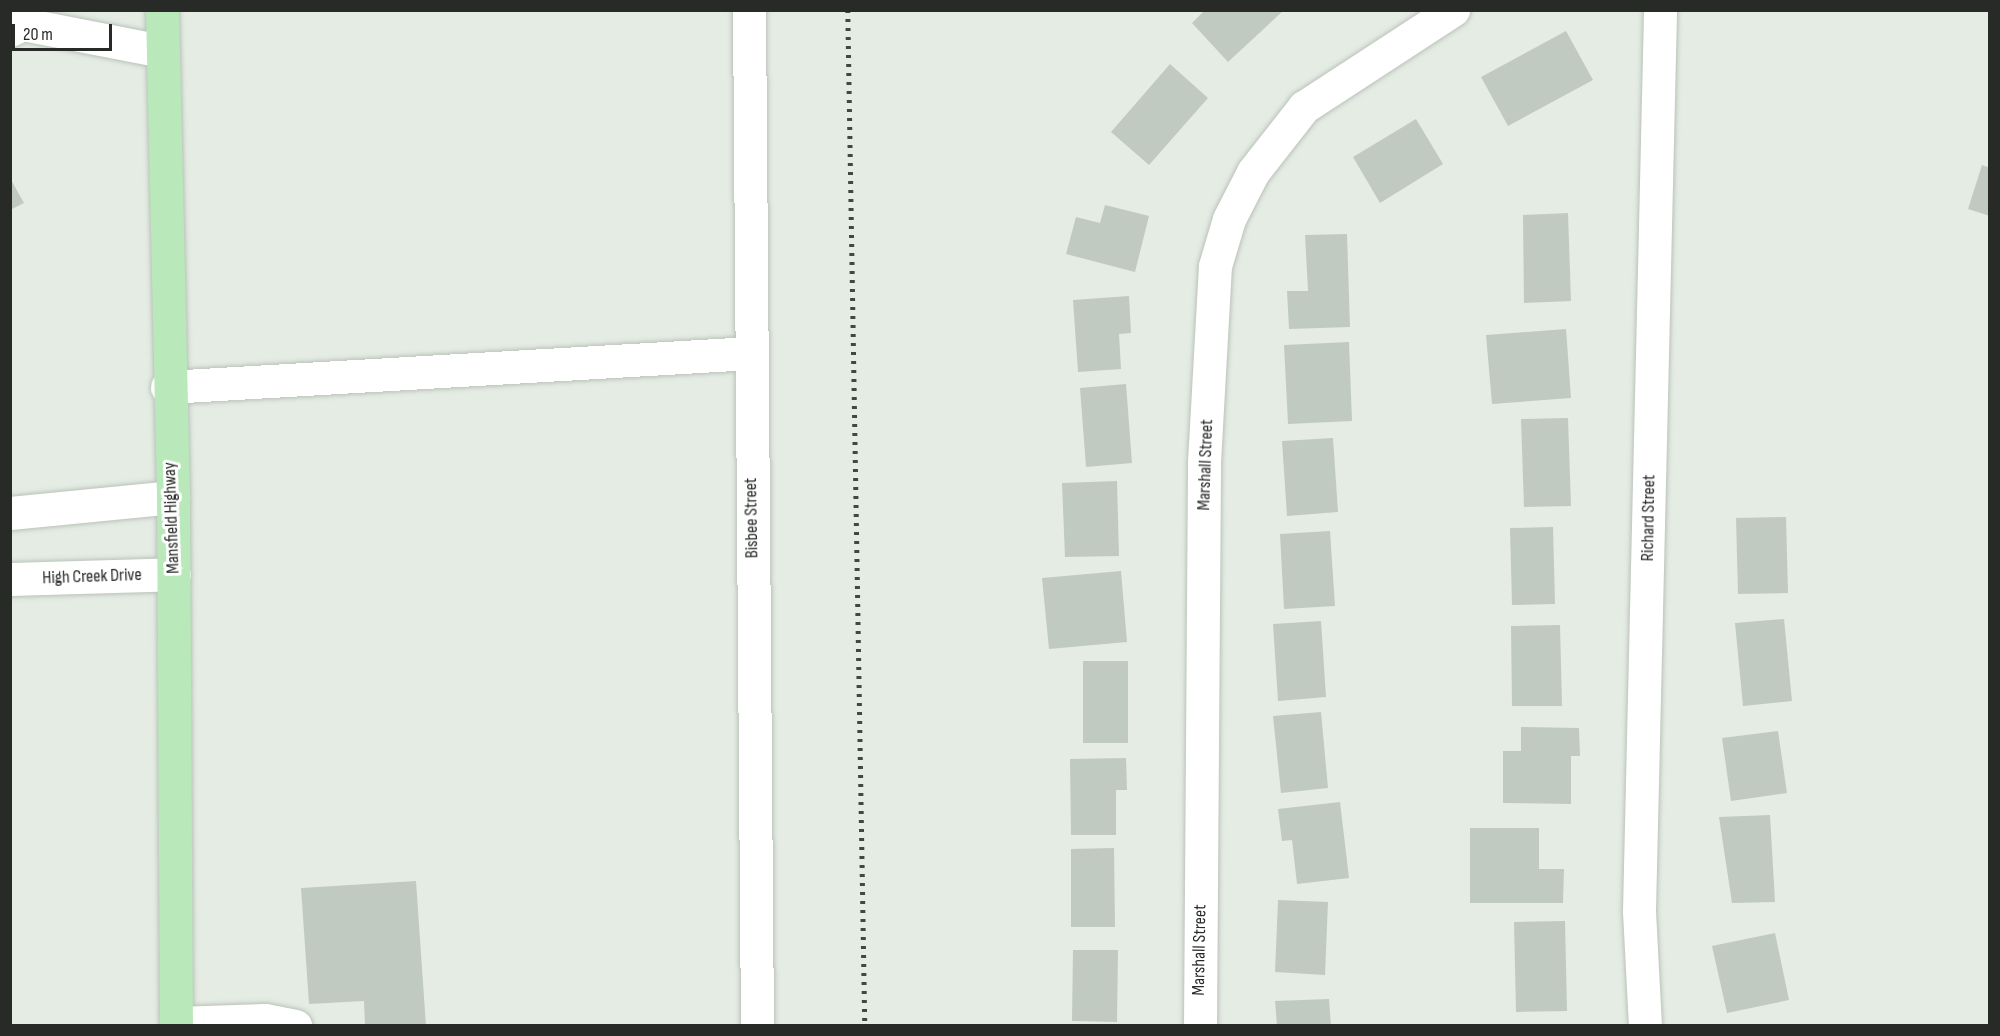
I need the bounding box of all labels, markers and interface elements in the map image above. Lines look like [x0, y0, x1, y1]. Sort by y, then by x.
scale bar [15, 12, 116, 50]
text: 20 m [23, 24, 53, 45]
street label: Marshall Street [1194, 419, 1218, 511]
street label: Mansfield Highway [159, 462, 185, 574]
street label: Richard Street [1637, 474, 1661, 562]
street label: Bisbee Street [740, 478, 764, 558]
street label: High Creek Drive [42, 564, 142, 590]
street label: Marshall Street [1188, 904, 1212, 996]

